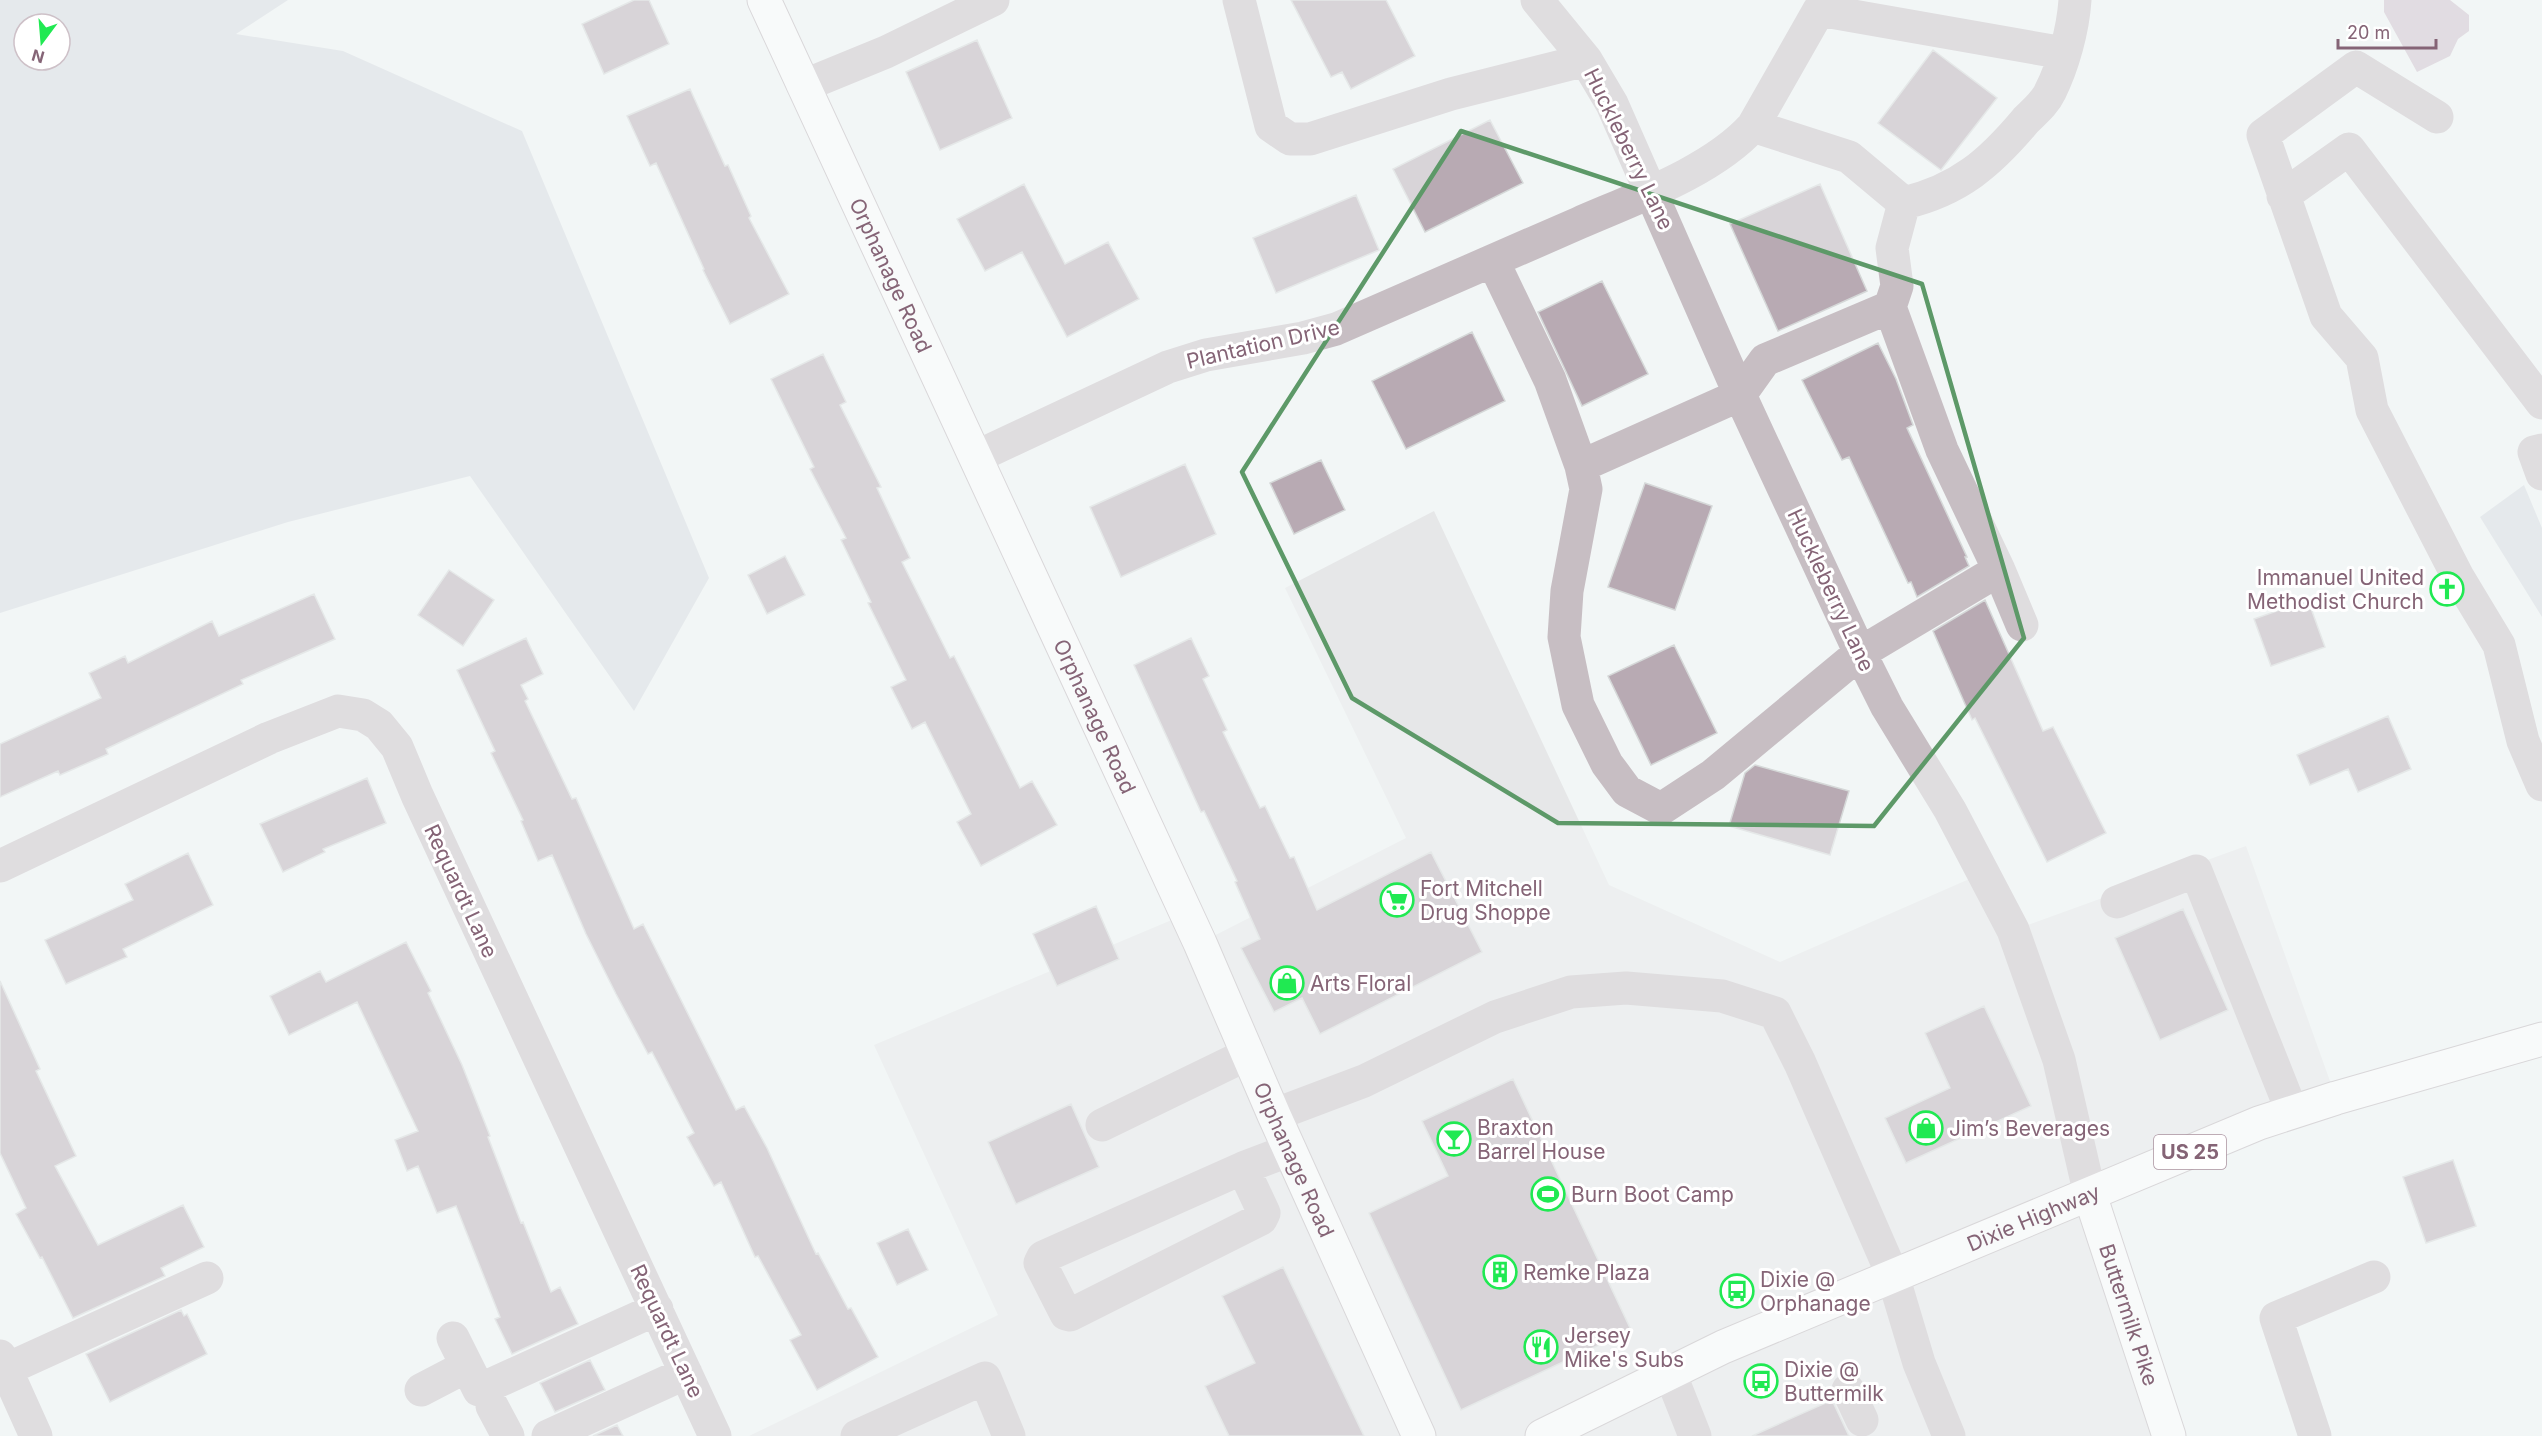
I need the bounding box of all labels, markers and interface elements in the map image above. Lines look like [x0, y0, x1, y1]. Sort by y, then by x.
north arrow [12, 12, 72, 72]
scale bar [2338, 12, 2436, 50]
text: 20 m [2347, 22, 2390, 43]
text: N [29, 45, 46, 68]
street label: Huckleberry Lane [1579, 64, 1679, 234]
street label: Orphanage Road [845, 194, 938, 356]
street label: Plantation Drive [1184, 314, 1342, 374]
street label: Huckleberry Lane [1782, 505, 1880, 675]
place label: Immanuel United Methodist Church [2247, 565, 2424, 614]
church icon: Immanuel United Methodist Church [2429, 571, 2465, 607]
street label: Orphanage Road [1049, 635, 1142, 797]
street label: Requardt Lane [419, 820, 503, 962]
place label: Fort Mitchell Drug Shoppe [1420, 876, 1551, 925]
supermarket icon: Fort Mitchell Drug Shoppe [1379, 882, 1415, 918]
shop icon: Arts Floral [1269, 965, 1305, 1001]
place label: Arts Floral [1310, 971, 1411, 996]
street label: Orphanage Road [1249, 1078, 1340, 1241]
shop icon: Jim’s Beverages [1908, 1110, 1944, 1146]
place label: Braxton Barrel House [1477, 1115, 1606, 1164]
place label: Jim’s Beverages [1949, 1116, 2110, 1141]
bar icon: Braxton Barrel House [1436, 1121, 1472, 1157]
road number: US 25 [2154, 1135, 2226, 1169]
sports icon: Burn Boot Camp [1530, 1176, 1566, 1212]
street label: Dixie Highway [1963, 1178, 2104, 1256]
place label: Burn Boot Camp [1571, 1182, 1734, 1207]
street label: Buttermilk Pike [2094, 1241, 2164, 1389]
building icon: Remke Plaza [1482, 1254, 1518, 1290]
street label: Requardt Lane [625, 1260, 709, 1402]
place label: Remke Plaza [1523, 1260, 1650, 1285]
place label: Dixie @ Orphanage [1760, 1267, 1871, 1316]
bus stop icon: Dixie @ Orphanage [1719, 1273, 1755, 1309]
place label: Jersey Mike's Subs [1564, 1323, 1684, 1372]
restaurant icon: Jersey Mike's Subs [1523, 1329, 1559, 1365]
place label: Dixie @ Buttermilk [1784, 1357, 1884, 1406]
bus stop icon: Dixie @ Buttermilk [1743, 1363, 1779, 1399]

